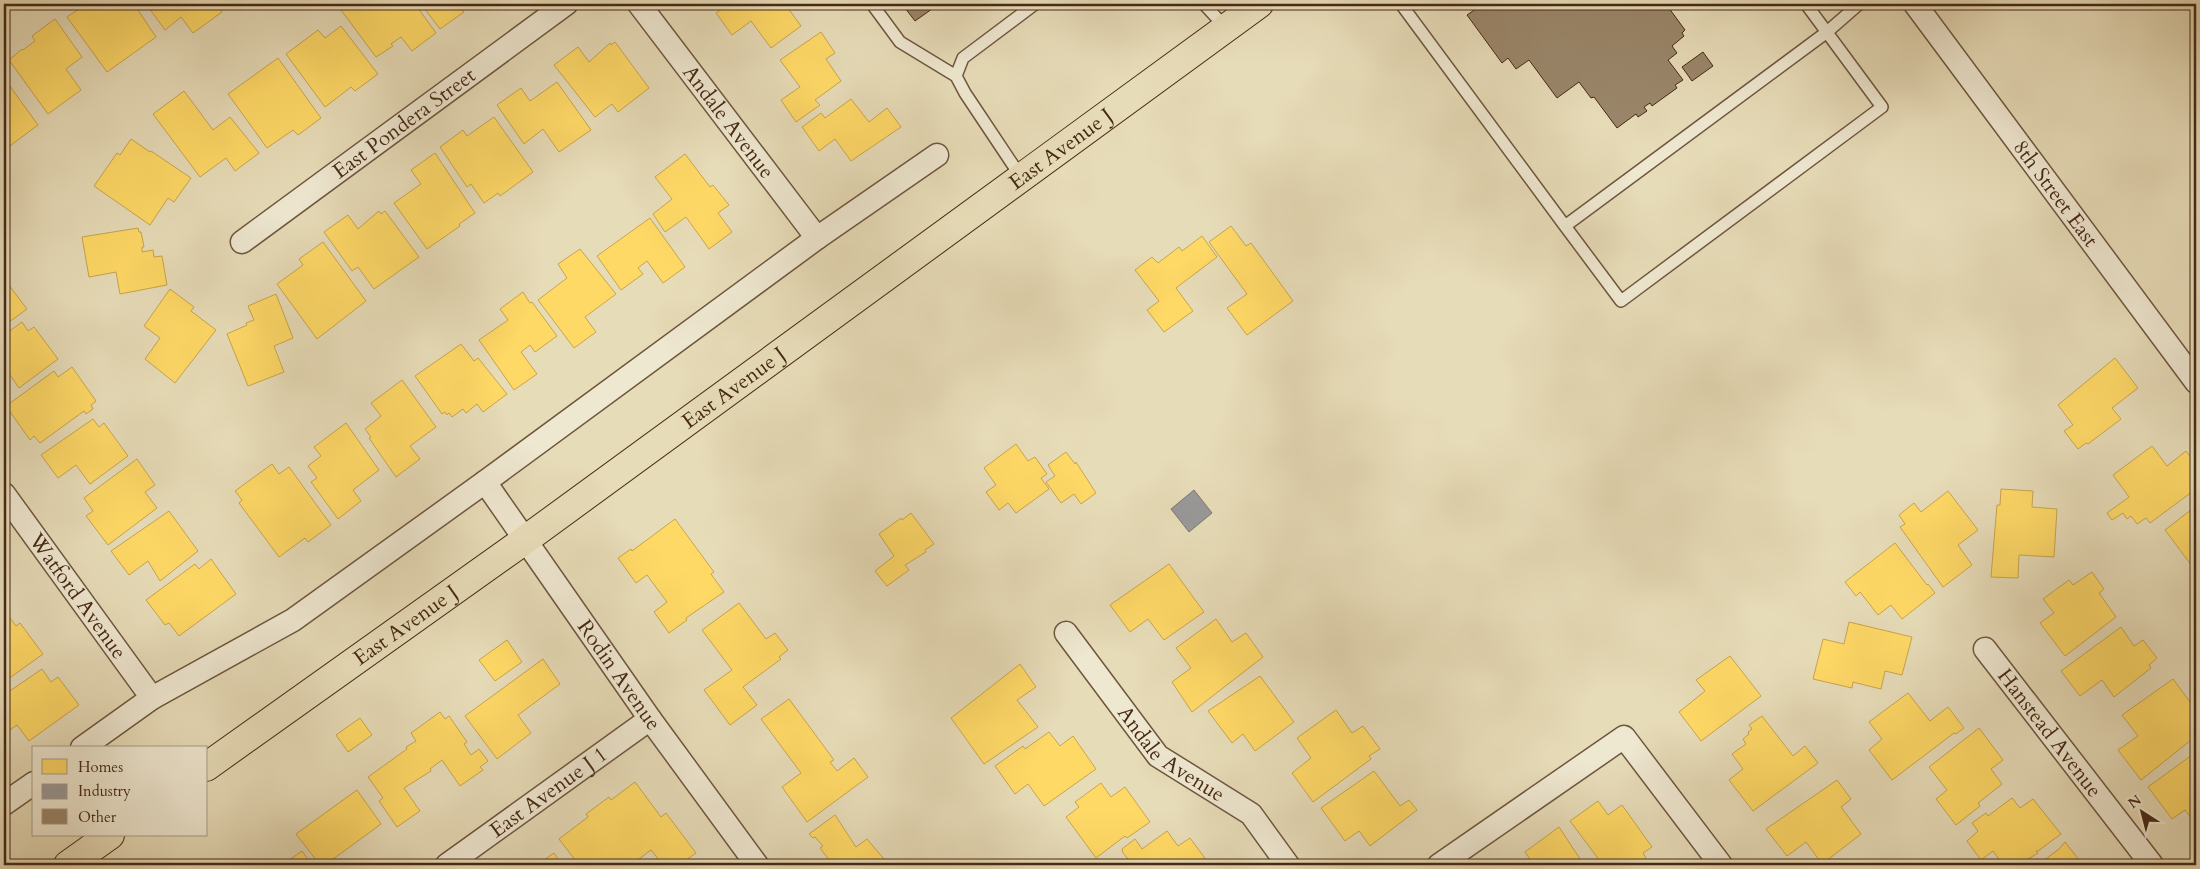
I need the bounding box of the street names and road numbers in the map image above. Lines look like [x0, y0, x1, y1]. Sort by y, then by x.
street label: Andale Avenue [676, 59, 781, 185]
street label: East Pondera Street [327, 61, 482, 185]
street label: East Avenue J [1003, 101, 1119, 196]
street label: 8th Street East [2006, 134, 2105, 253]
street label: East Avenue J [676, 340, 792, 435]
street label: Watford Avenue [22, 526, 134, 665]
street label: East Avenue J [347, 578, 464, 672]
street label: Rodin Avenue [571, 614, 668, 736]
street label: Hanstead Avenue [1991, 662, 2109, 803]
street label: Andale Avenue [1111, 700, 1230, 809]
street label: East Avenue J 1 [484, 740, 613, 844]

